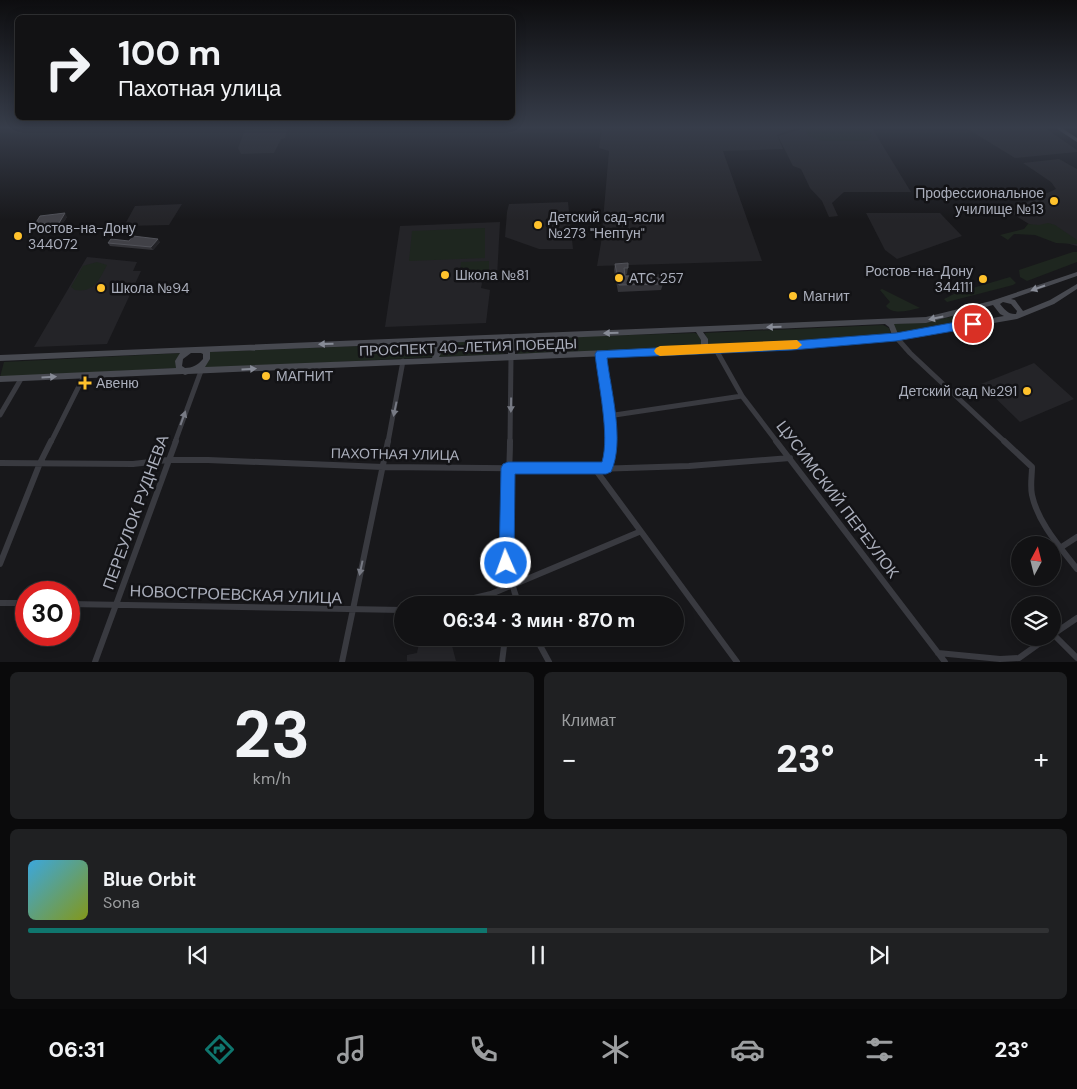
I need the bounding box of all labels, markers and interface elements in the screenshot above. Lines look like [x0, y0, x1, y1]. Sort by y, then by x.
text: 100 m [118, 30, 221, 76]
icon: right [35, 35, 100, 100]
text: Пахотная улица [118, 74, 281, 103]
place label: Профессиональное училище №13 [915, 184, 1044, 218]
marker: Профессиональное училище №13 [1048, 195, 1060, 207]
place label: Детский сад-ясли №273 "Нептун" [548, 208, 665, 242]
place label: Ростов-на-Дону 344072 [28, 219, 136, 253]
marker: Детский сад-ясли №273 "Нептун" [532, 219, 544, 231]
marker: Ростов-на-Дону 344072 [12, 230, 24, 242]
place label: Ростов-на-Дону 344111 [865, 262, 973, 296]
place label: Школа №81 [455, 266, 529, 284]
marker: Школа №81 [439, 269, 451, 281]
place label: АТС 257 [629, 269, 683, 287]
marker: АТС 257 [613, 272, 625, 284]
marker: Ростов-на-Дону 344111 [977, 273, 989, 285]
place label: Школа №94 [111, 279, 190, 297]
marker: Школа №94 [95, 282, 107, 294]
one-way arrow [1031, 285, 1046, 292]
place label: Магнит [803, 287, 850, 305]
marker: Магнит [787, 290, 799, 302]
pin [952, 303, 994, 345]
icon: arrive [959, 310, 987, 338]
one-way arrow [928, 314, 943, 322]
one-way arrow [765, 323, 781, 331]
one-way arrow [603, 329, 619, 337]
street label: ПРОСПЕКТ 40-ЛЕТИЯ ПОБЕДЫ [359, 334, 577, 360]
one-way arrow [318, 340, 334, 348]
one-way arrow [242, 365, 258, 373]
place label: МАГНИТ [276, 367, 334, 385]
marker: МАГНИТ [260, 370, 272, 382]
one-way arrow [41, 373, 57, 381]
place label: Авеню [96, 374, 139, 392]
marker: Авеню [78, 376, 92, 390]
place label: Детский сад №291 [899, 382, 1017, 400]
marker: Детский сад №291 [1021, 385, 1033, 397]
one-way arrow [507, 398, 515, 414]
one-way arrow [391, 402, 399, 417]
one-way arrow [180, 411, 187, 426]
street label: ЦУСИМСКИЙ ПЕРЕУЛОК [771, 416, 904, 583]
street label: ПЕРЕУЛОК РУДНЕВА [98, 432, 173, 592]
street label: ПАХОТНАЯ УЛИЦА [331, 444, 460, 464]
position arrow [479, 536, 531, 588]
north arrow [1011, 536, 1061, 586]
map controls [1011, 536, 1061, 646]
one-way arrow [356, 560, 364, 576]
street label: НОВОСТРОЕВСКАЯ УЛИЦА [129, 580, 343, 609]
speed limit sign: 30 [15, 581, 80, 646]
button: layers [1011, 596, 1061, 646]
text: 06:34 · 3 мин · 870 m [443, 608, 635, 633]
text: 23 [233, 693, 310, 777]
text: Климат [562, 710, 616, 731]
text: 23° [776, 734, 835, 784]
text: − [562, 741, 577, 778]
text: + [1034, 741, 1049, 778]
text: km/h [253, 768, 291, 789]
text: Blue Orbit [103, 867, 196, 892]
text: Sona [103, 892, 140, 913]
icon: previous [184, 941, 212, 969]
icon: pause [524, 941, 552, 969]
icon: next [865, 941, 893, 969]
icon: directions [202, 1032, 237, 1067]
icon: music [334, 1032, 369, 1067]
icon: phone [466, 1032, 501, 1067]
icon: climate [598, 1032, 633, 1067]
icon: car [730, 1032, 765, 1067]
icon: filters [862, 1032, 897, 1067]
text: 06:31 [49, 1035, 105, 1064]
text: 23° [994, 1035, 1028, 1064]

